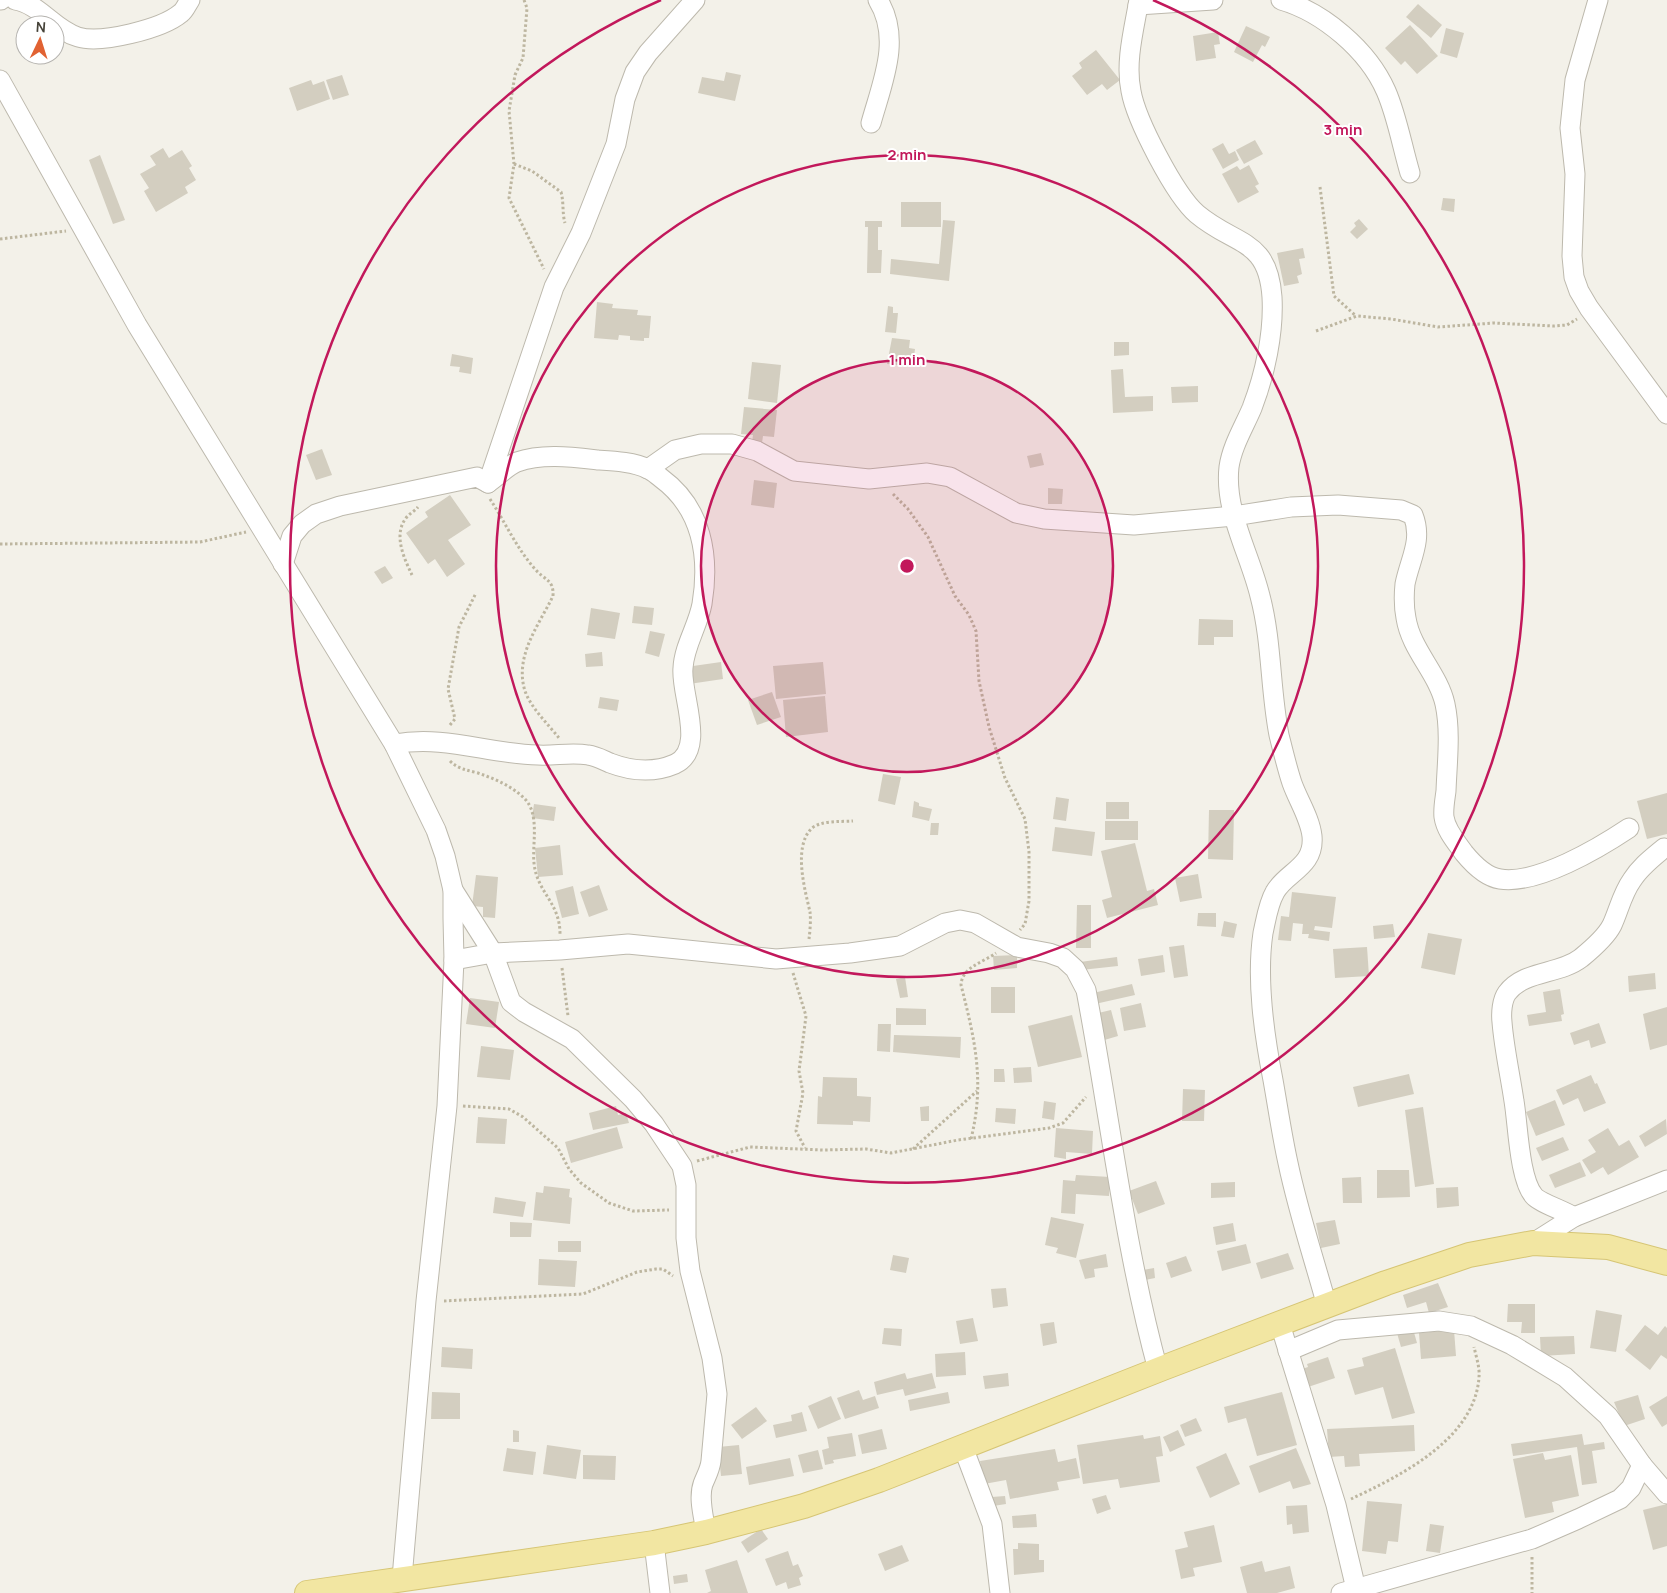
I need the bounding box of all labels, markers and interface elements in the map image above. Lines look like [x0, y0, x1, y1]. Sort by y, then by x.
north arrow [15, 15, 65, 65]
text: N [35, 17, 47, 36]
text: 3 min [1324, 119, 1362, 140]
text: 2 min [887, 144, 927, 165]
text: 1 min [889, 349, 925, 370]
centre of rings [898, 557, 916, 575]

